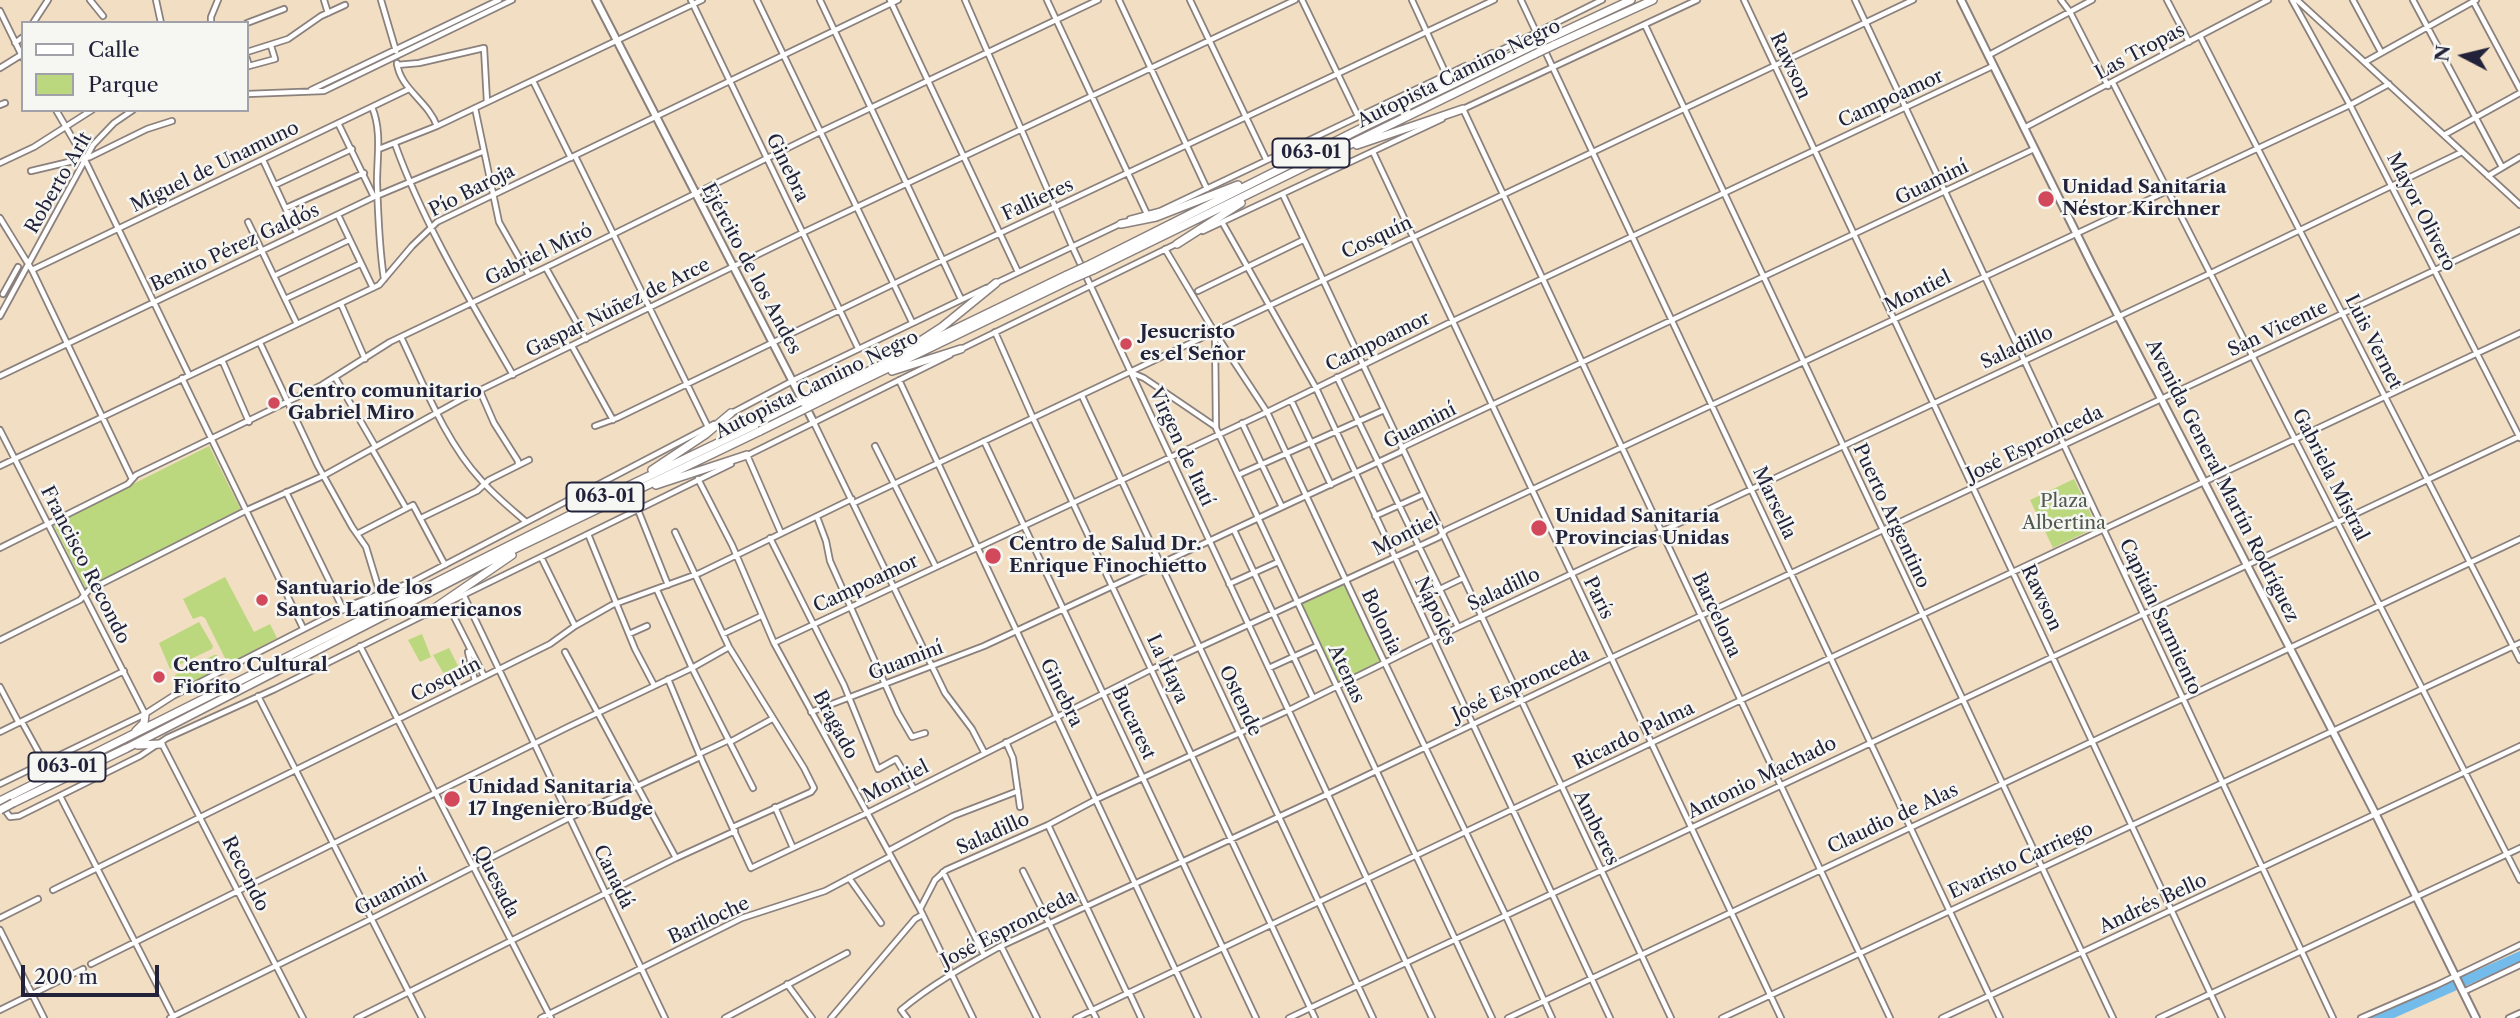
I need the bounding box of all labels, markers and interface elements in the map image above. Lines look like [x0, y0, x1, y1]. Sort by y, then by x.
street label: Autopista Camino Negro [1354, 15, 1564, 133]
street label: Las Tropas [2091, 19, 2189, 85]
legend [21, 21, 248, 112]
north arrow [2429, 21, 2499, 91]
street label: Rawson [1765, 29, 1815, 103]
text: Calle [88, 37, 140, 62]
text: N [2430, 44, 2455, 63]
street label: Campoamor [1835, 65, 1947, 133]
text: Parque [88, 72, 159, 97]
street label: Miguel de Unamuno [127, 116, 303, 218]
street label: Roberto Arlt [21, 128, 97, 238]
street label: Ginebra [761, 130, 813, 206]
road number: 063-01 [1272, 138, 1350, 168]
street label: Mayor Olivero [2381, 149, 2461, 275]
street label: Guaminí [1892, 156, 1972, 210]
street label: Pío Baroja [425, 160, 519, 222]
street label: Fallieres [999, 174, 1077, 226]
place label: Unidad Sanitaria Néstor Kirchner [2062, 177, 2226, 221]
street label: Ejército de los Andes [696, 180, 806, 358]
marker: Unidad Sanitaria Néstor Kirchner [2036, 189, 2056, 209]
street label: Benito Pérez Galdós [147, 199, 323, 297]
street label: Cosquín [1338, 212, 1416, 264]
street label: Gabriel Miró [482, 219, 596, 291]
street label: Gaspar Núñez de Arce [522, 253, 714, 363]
street label: Montiel [1881, 266, 1955, 318]
street label: Luis Vernet [2339, 291, 2407, 393]
street label: San Vicente [2224, 296, 2332, 362]
street label: Campoamor [1322, 307, 1434, 377]
street label: Saladillo [1977, 321, 2057, 375]
place label: Jesucristo es el Señor [1140, 322, 1246, 366]
street label: Autopista Camino Negro [712, 326, 922, 444]
marker: Jesucristo es el Señor [1118, 336, 1134, 352]
street label: Avenida General Martín Rodríguez [2141, 336, 2303, 626]
place label: Centro comunitario Gabriel Miro [288, 381, 482, 425]
street label: Virgen de Itatí [1144, 384, 1218, 510]
marker: Centro comunitario Gabriel Miro [266, 395, 282, 411]
street label: Guaminí [1380, 398, 1460, 454]
street label: José Espronceda [1963, 401, 2107, 487]
street label: Gabriela Mistral [2287, 405, 2373, 545]
street label: Puerto Argentino [1848, 440, 1934, 592]
street label: Marsella [1747, 463, 1801, 543]
street label: Francisco Recondo [35, 482, 135, 648]
road number: 063-01 [566, 482, 644, 512]
park label: Plaza Albertina [2022, 491, 2106, 535]
place label: Unidad Sanitaria Provincias Unidas [1555, 506, 1729, 550]
street label: Montiel [1369, 509, 1443, 561]
marker: Unidad Sanitaria Provincias Unidas [1529, 518, 1549, 538]
place label: Centro de Salud Dr. Enrique Finochietto [1009, 534, 1207, 578]
street label: Capitán Sarmiento [2114, 535, 2206, 699]
marker: Centro de Salud Dr. Enrique Finochietto [983, 546, 1003, 566]
street label: Campoamor [810, 550, 922, 618]
street label: Rawson [2016, 561, 2066, 635]
street label: Saladillo [1464, 563, 1544, 617]
street label: Barcelona [1686, 569, 1746, 661]
street label: Nápoles [1409, 573, 1461, 649]
street label: París [1578, 573, 1618, 623]
place label: Santuario de los Santos Latinoamericanos [276, 578, 522, 622]
street label: Bolonia [1356, 586, 1406, 658]
marker: Santuario de los Santos Latinoamericanos [254, 592, 270, 608]
street label: La Haya [1141, 631, 1193, 707]
street label: Guaminí [865, 636, 947, 686]
street label: Atenas [1323, 641, 1369, 707]
street label: José Espronceda [1449, 643, 1593, 727]
street label: Cosquín [407, 653, 485, 707]
place label: Centro Cultural Fiorito [173, 655, 328, 699]
street label: Ginebra [1035, 655, 1087, 731]
street label: Ostende [1214, 662, 1266, 740]
marker: Centro Cultural Fiorito [151, 669, 167, 685]
street label: Bucarest [1106, 683, 1160, 763]
street label: Bragado [807, 687, 863, 763]
street label: Ricardo Palma [1570, 697, 1698, 775]
street label: Antonio Machado [1684, 732, 1840, 824]
road number: 063-01 [28, 752, 106, 782]
street label: Montiel [859, 756, 933, 808]
place label: Unidad Sanitaria 17 Ingeniero Budge [468, 777, 653, 821]
street label: Claudio de Alas [1824, 779, 1962, 859]
street label: Amberes [1568, 787, 1624, 869]
marker: Unidad Sanitaria 17 Ingeniero Budge [442, 789, 462, 809]
street label: Saladillo [953, 808, 1033, 860]
street label: Evaristo Carriego [1945, 818, 2097, 904]
street label: Recondo [216, 833, 274, 915]
street label: Canadá [588, 841, 638, 913]
street label: Quesada [468, 842, 524, 922]
street label: Guaminí [351, 865, 431, 921]
street label: Andrés Bello [2096, 869, 2210, 939]
street label: José Espronceda [938, 885, 1080, 973]
street label: Bariloche [665, 892, 753, 950]
scale bar [24, 951, 163, 995]
text: 200 m [34, 964, 98, 989]

